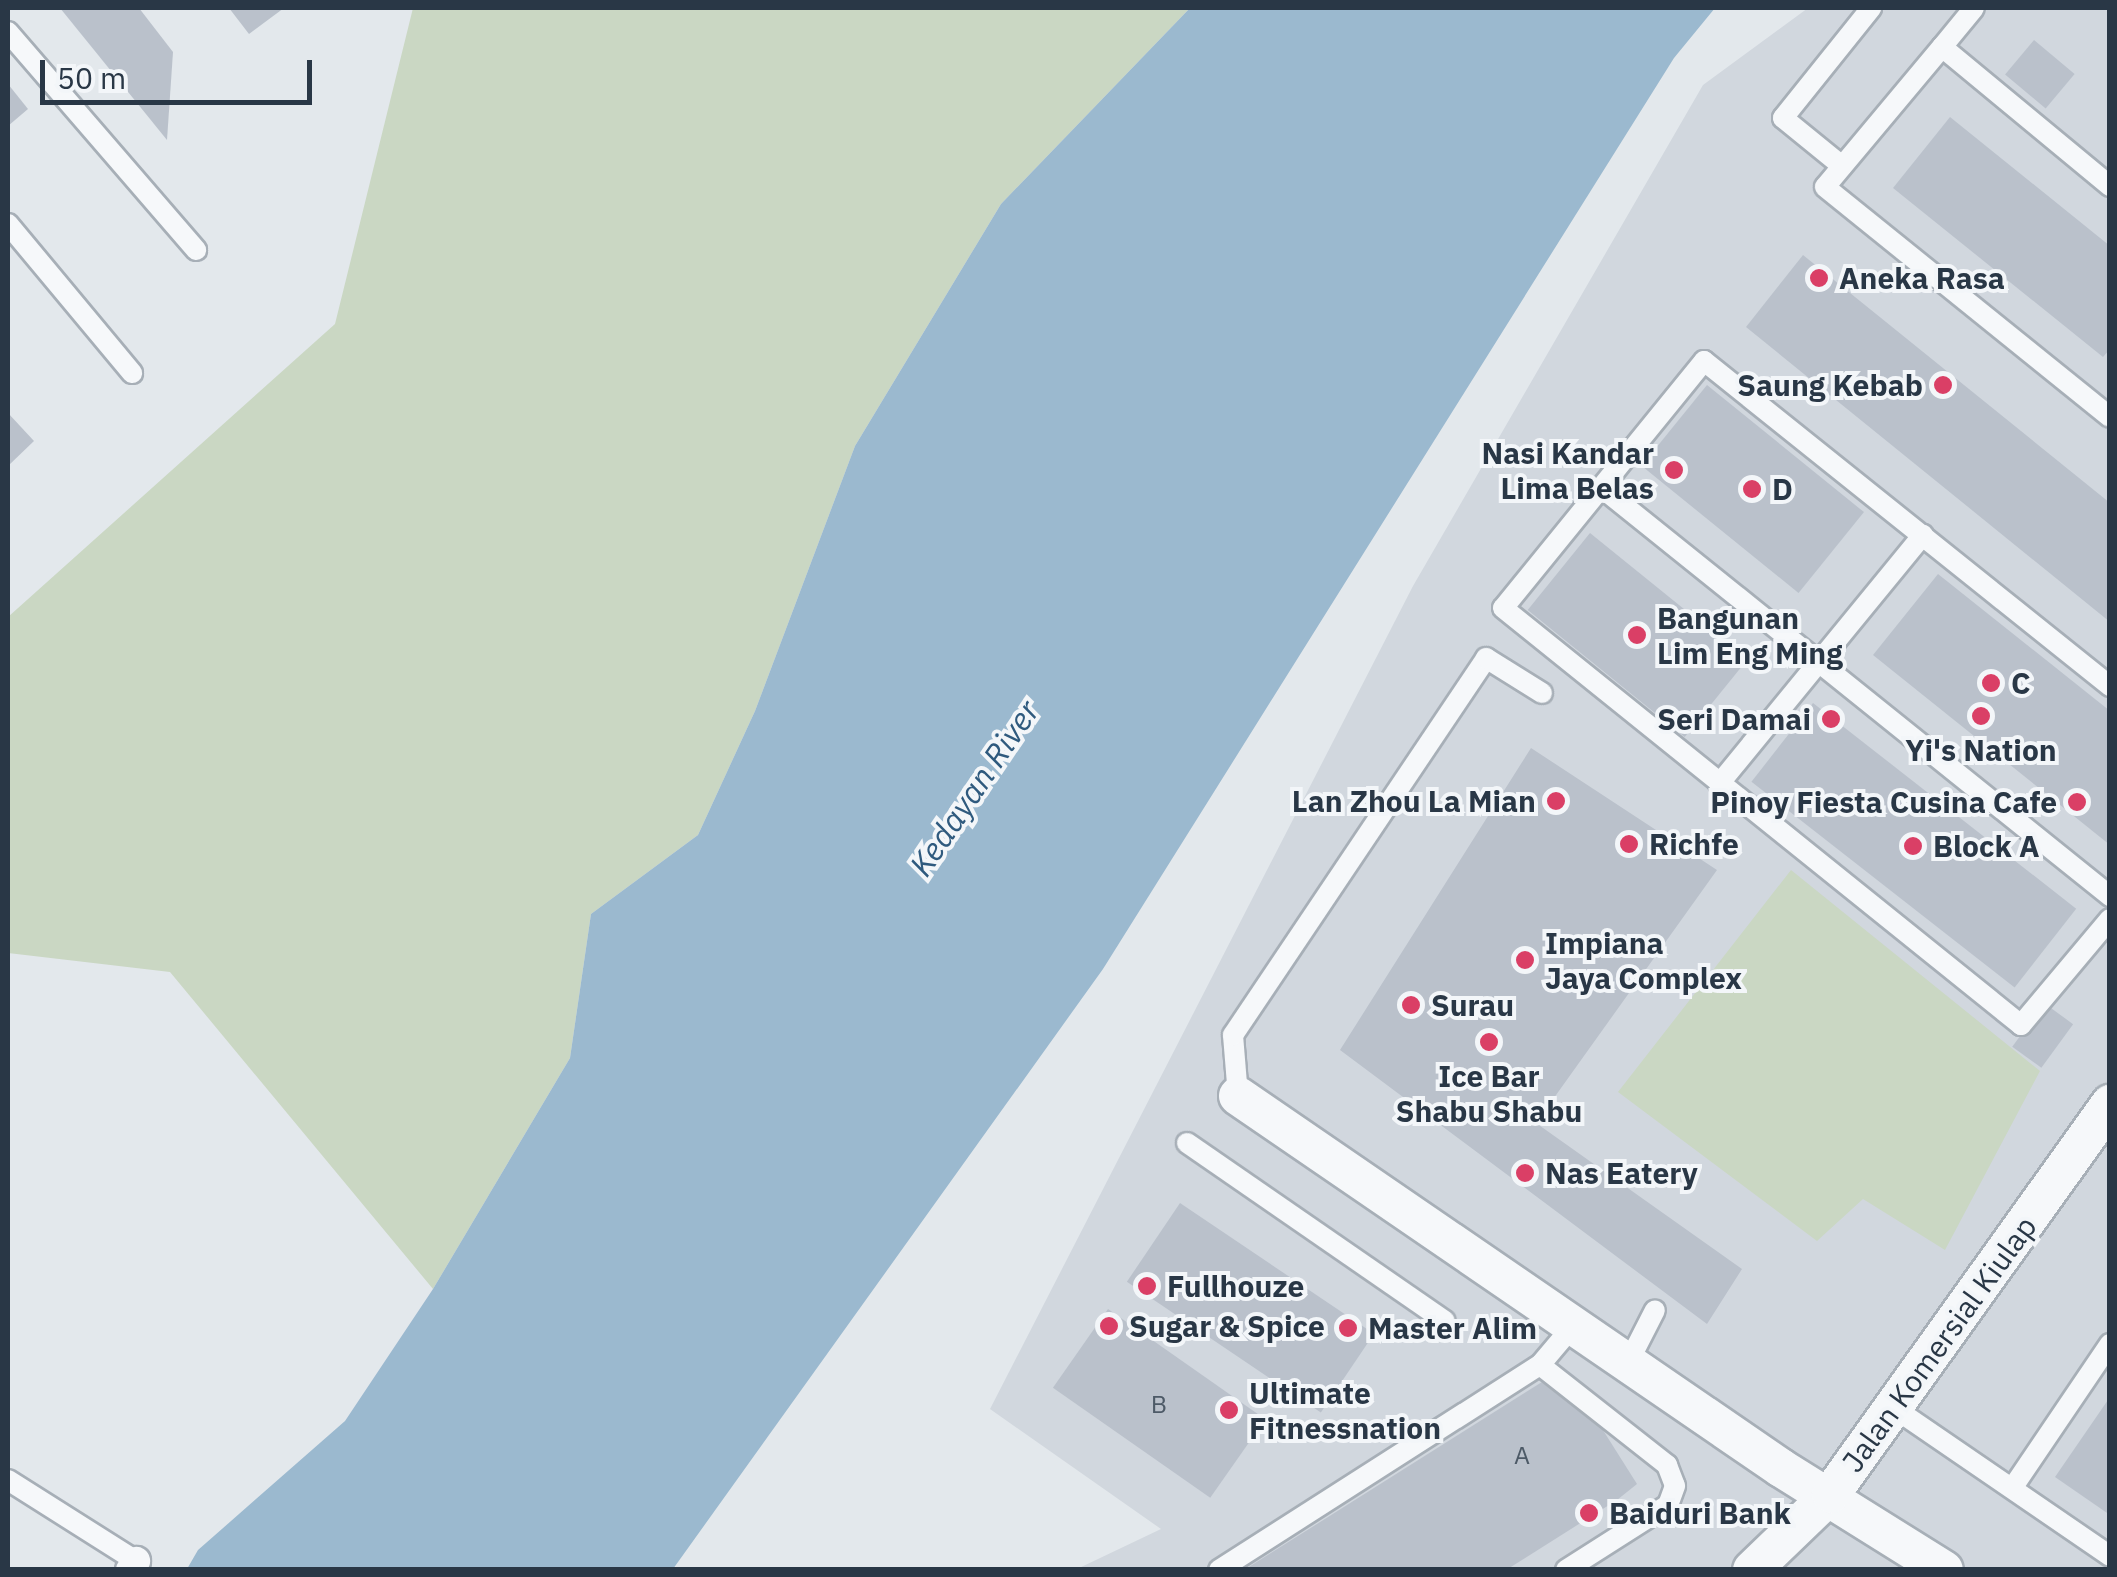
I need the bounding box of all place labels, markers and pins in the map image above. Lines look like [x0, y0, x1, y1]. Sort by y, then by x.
place label: Aneka Rasa [1839, 260, 2005, 296]
marker: Aneka Rasa [1808, 267, 1830, 289]
place label: Saung Kebab [1737, 367, 1923, 403]
marker: Saung Kebab [1932, 374, 1954, 396]
place label: Nasi Kandar Lima Belas [1481, 435, 1654, 506]
marker: Nasi Kandar Lima Belas [1663, 459, 1685, 481]
place label: D [1772, 471, 1793, 507]
marker: D [1741, 478, 1763, 500]
place label: Bangunan Lim Eng Ming [1657, 600, 1843, 670]
marker: Bangunan Lim Eng Ming [1626, 624, 1648, 646]
place label: C [2011, 665, 2031, 701]
marker: C [1980, 672, 2002, 694]
place label: Seri Damai [1657, 701, 1811, 737]
marker: Yi's Nation [1970, 705, 1992, 727]
marker: Seri Damai [1820, 708, 1842, 730]
place label: Yi's Nation [1905, 732, 2057, 768]
place label: Lan Zhou La Mian [1292, 783, 1536, 819]
place label: Pinoy Fiesta Cusina Cafe [1710, 784, 2057, 820]
marker: Lan Zhou La Mian [1545, 790, 1567, 812]
marker: Pinoy Fiesta Cusina Cafe [2066, 791, 2088, 813]
place label: Richfe [1649, 826, 1739, 862]
place label: Block A [1933, 828, 2039, 864]
marker: Richfe [1618, 833, 1640, 855]
marker: Block A [1902, 835, 1924, 857]
place label: Impiana Jaya Complex [1545, 925, 1742, 996]
marker: Impiana Jaya Complex [1514, 949, 1536, 971]
place label: Surau [1431, 987, 1514, 1023]
marker: Surau [1400, 994, 1422, 1016]
marker: Ice Bar Shabu Shabu [1478, 1031, 1500, 1053]
place label: Ice Bar Shabu Shabu [1396, 1058, 1582, 1128]
place label: Nas Eatery [1545, 1155, 1698, 1191]
marker: Nas Eatery [1514, 1162, 1536, 1184]
place label: Fullhouze [1167, 1268, 1304, 1304]
marker: Fullhouze [1136, 1275, 1158, 1297]
place label: Sugar & Spice [1129, 1308, 1325, 1344]
place label: Master Alim [1368, 1310, 1537, 1346]
marker: Sugar & Spice [1098, 1315, 1120, 1337]
marker: Master Alim [1337, 1317, 1359, 1339]
place label: Ultimate Fitnessnation [1249, 1375, 1441, 1446]
marker: Ultimate Fitnessnation [1218, 1399, 1240, 1421]
place label: Baiduri Bank [1609, 1495, 1791, 1531]
marker: Baiduri Bank [1578, 1502, 1600, 1524]

